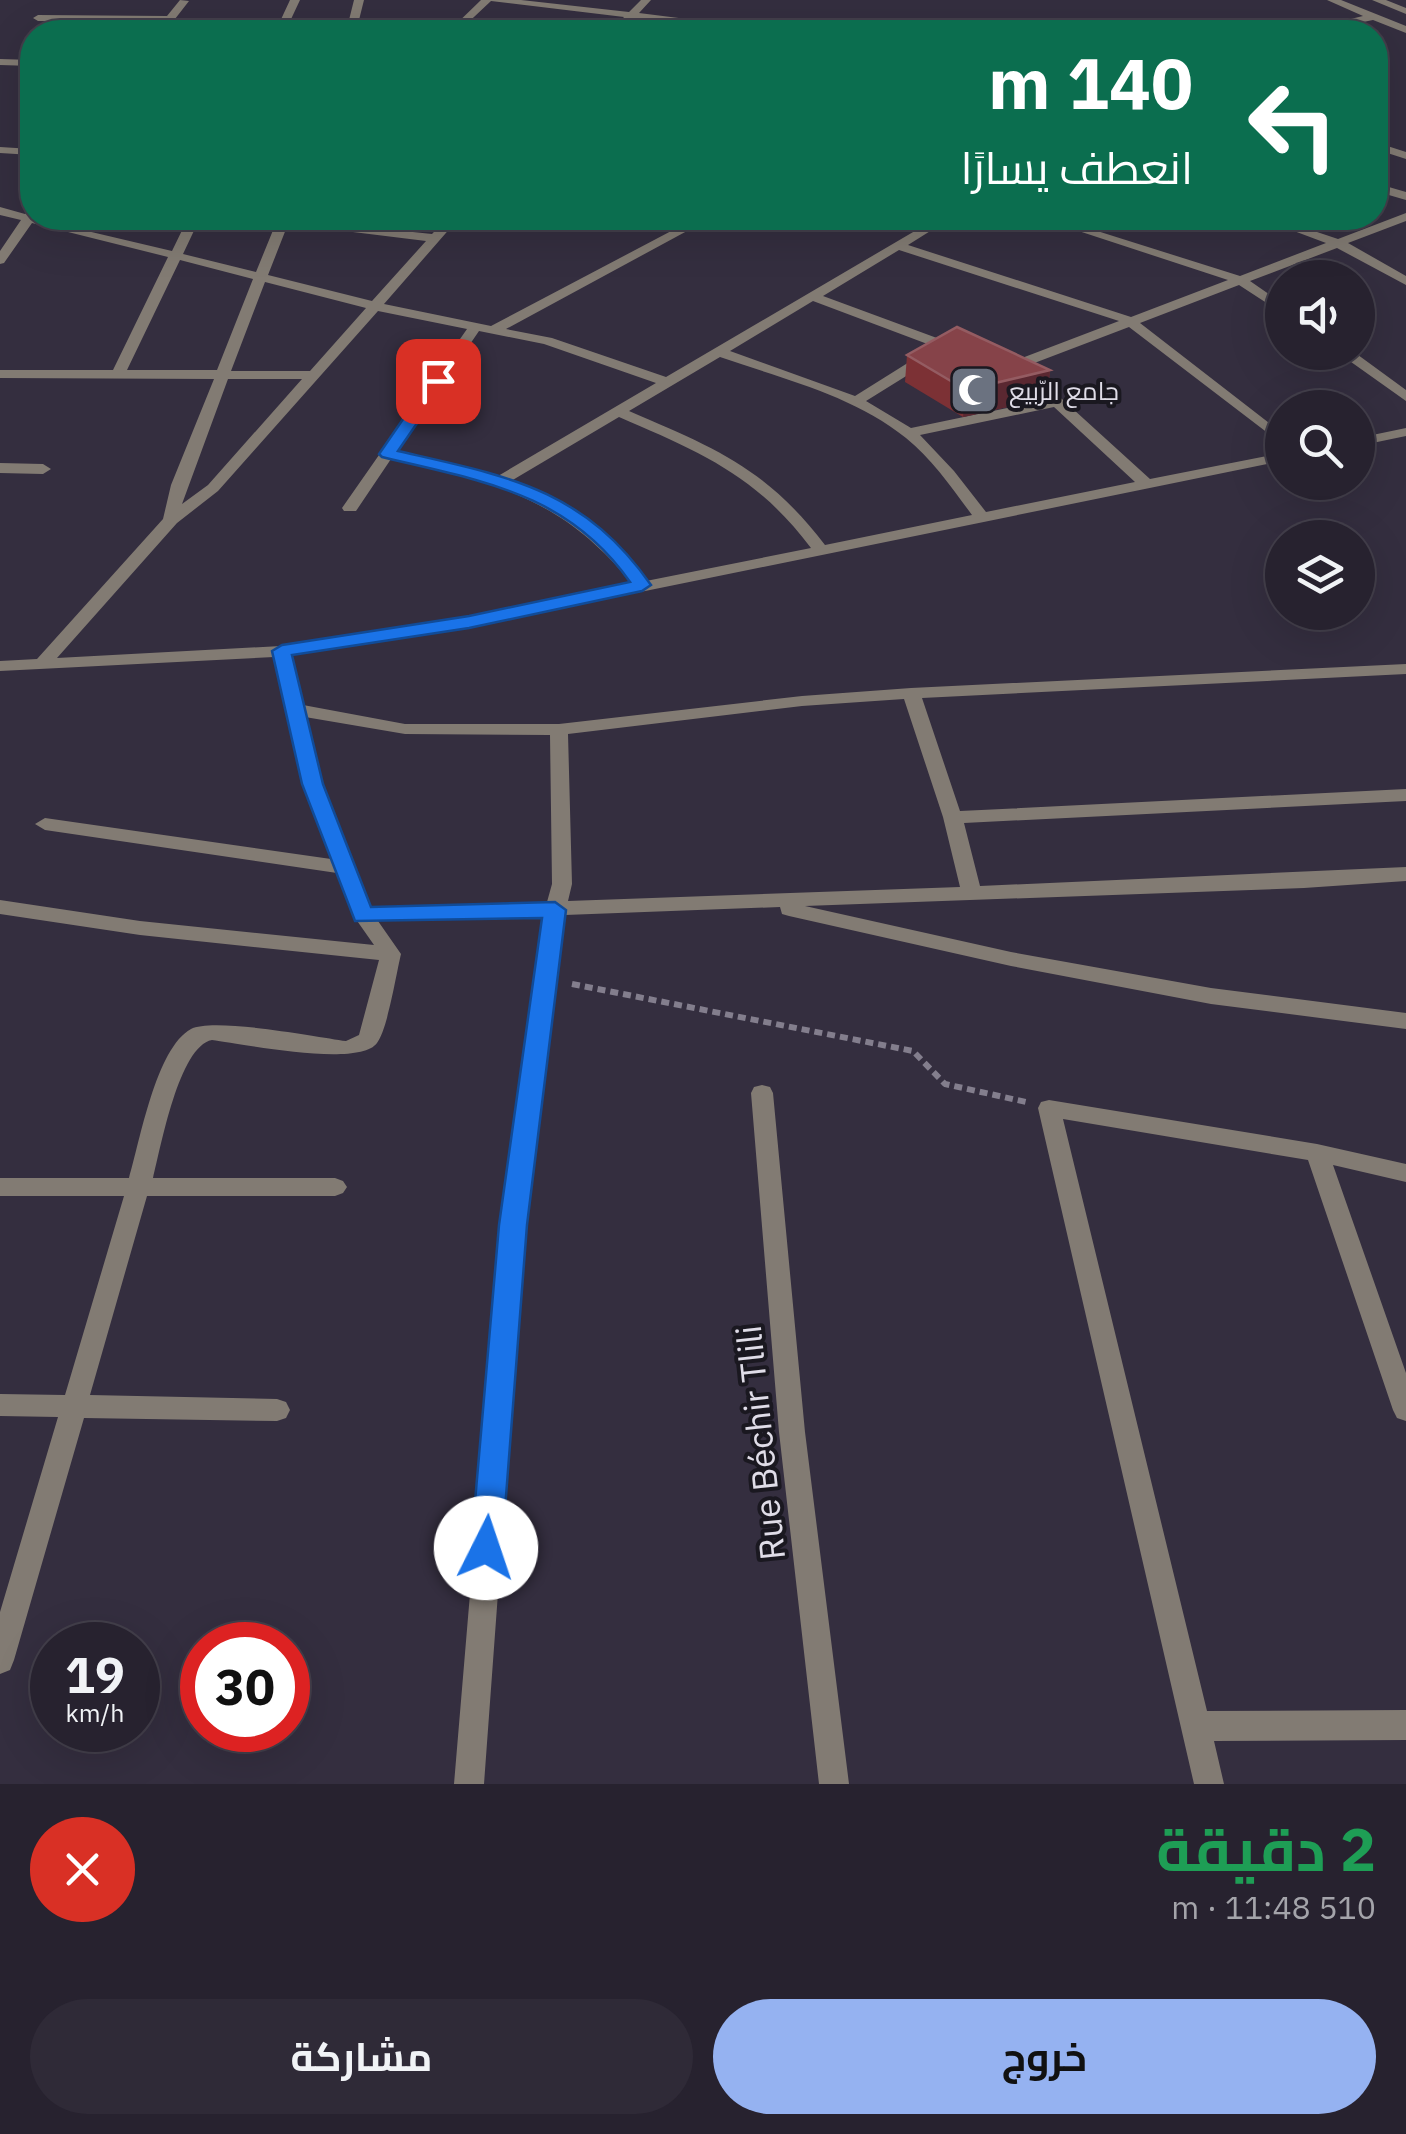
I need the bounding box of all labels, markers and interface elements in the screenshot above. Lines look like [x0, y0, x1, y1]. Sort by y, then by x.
text: 140 m [988, 37, 1193, 128]
icon: left [1228, 60, 1358, 190]
text: انعطف يسارًا [961, 138, 1193, 196]
map controls [1265, 260, 1375, 630]
button: sound [1265, 260, 1375, 370]
pin [396, 339, 481, 424]
icon: arrive [411, 354, 466, 409]
mosque icon: جامع الرّبيع [948, 364, 1000, 416]
place label: جامع الرّبيع [1009, 374, 1119, 408]
button: search [1265, 390, 1375, 500]
button: layers [1265, 520, 1375, 630]
street label: Rue Béchir Tlili [725, 1323, 795, 1563]
position arrow [434, 1496, 538, 1600]
speed limit sign: 30 [180, 1622, 310, 1752]
text: 19 [65, 1642, 125, 1707]
text: km/h [66, 1696, 124, 1729]
text: 2 دقيقة [1156, 1809, 1376, 1888]
button: close [30, 1817, 135, 1922]
text: 510 m · 11:48 [1171, 1886, 1376, 1928]
button: مشاركة [30, 1999, 693, 2114]
button: خروج [713, 1999, 1376, 2114]

